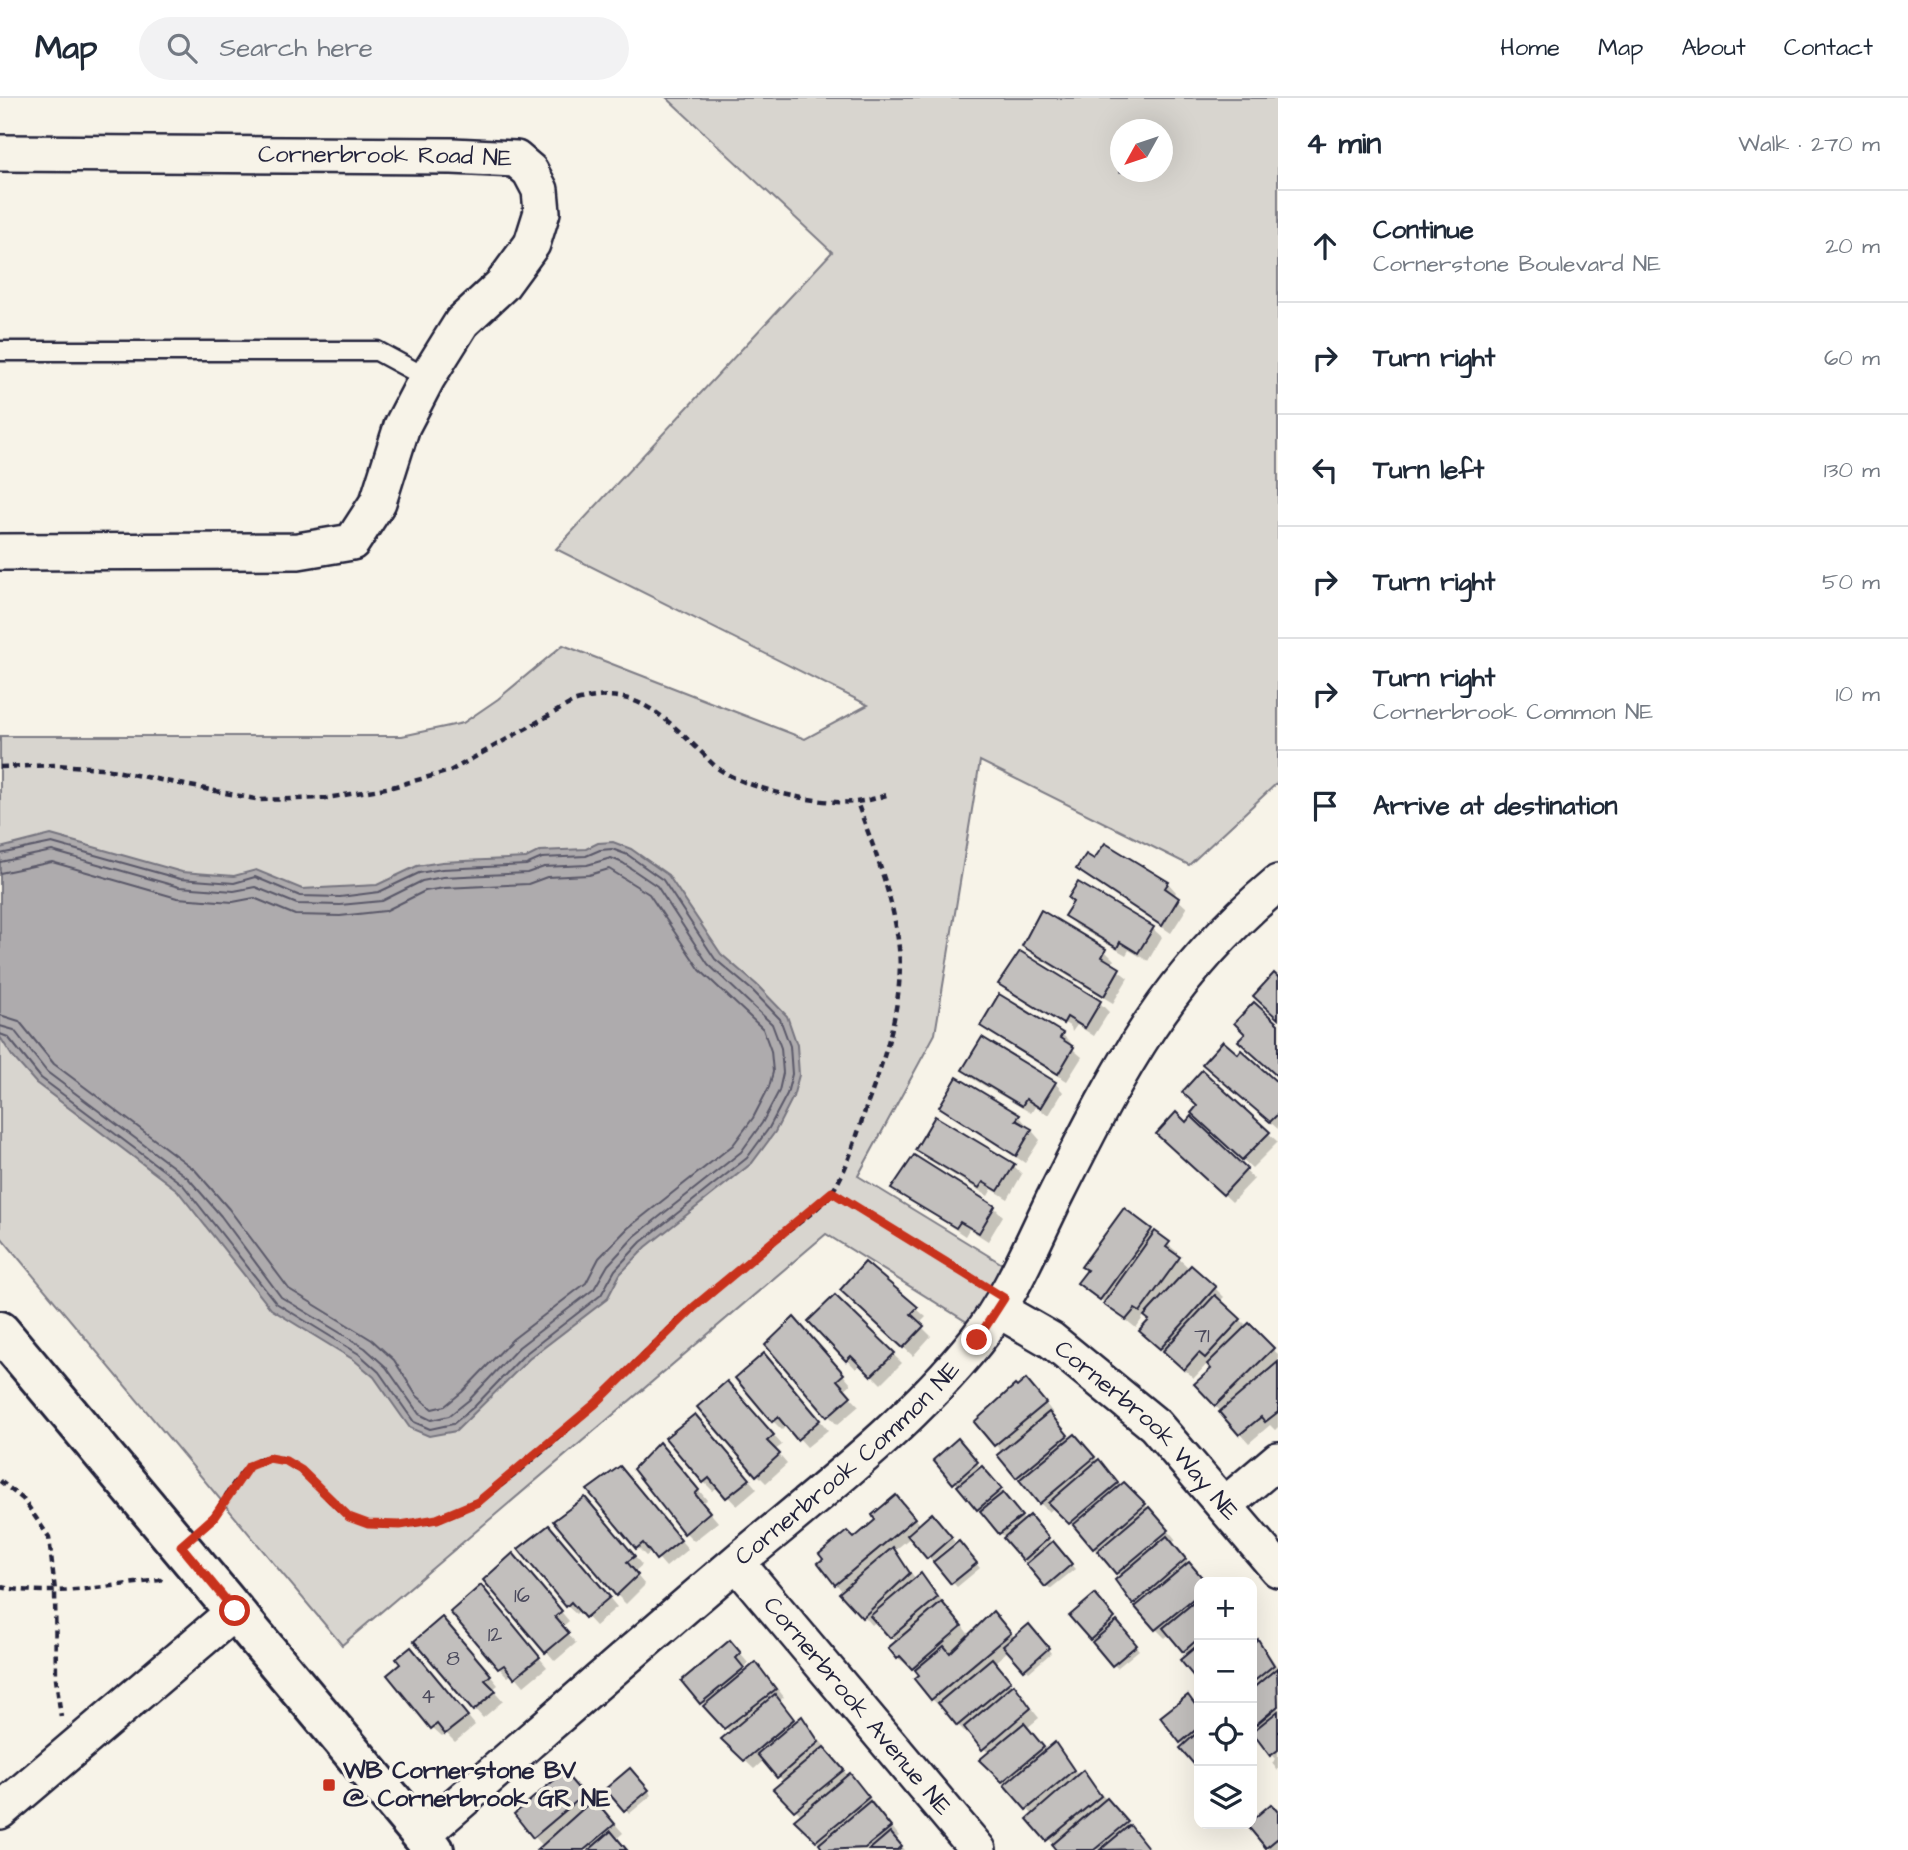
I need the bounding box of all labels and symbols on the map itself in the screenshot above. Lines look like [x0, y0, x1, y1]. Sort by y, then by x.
north arrow [1110, 119, 1173, 182]
street label: Cornerbrook Road NE [258, 138, 513, 176]
house number: 71 [1194, 1321, 1210, 1350]
route end [961, 1324, 992, 1355]
street label: Cornerbrook Way NE [1047, 1332, 1247, 1528]
street label: Cornerbrook Common NE [728, 1354, 968, 1574]
house number: 16 [514, 1581, 530, 1610]
street label: Cornerbrook Avenue NE [755, 1589, 959, 1823]
route start [219, 1595, 250, 1626]
house number: 12 [488, 1620, 502, 1649]
house number: 8 [446, 1644, 460, 1673]
house number: 4 [421, 1682, 435, 1711]
place label: WB Cornerstone BV @ Cornerbrook GR NE [342, 1754, 611, 1816]
marker: WB Cornerstone BV @ Cornerbrook GR NE [321, 1777, 337, 1793]

